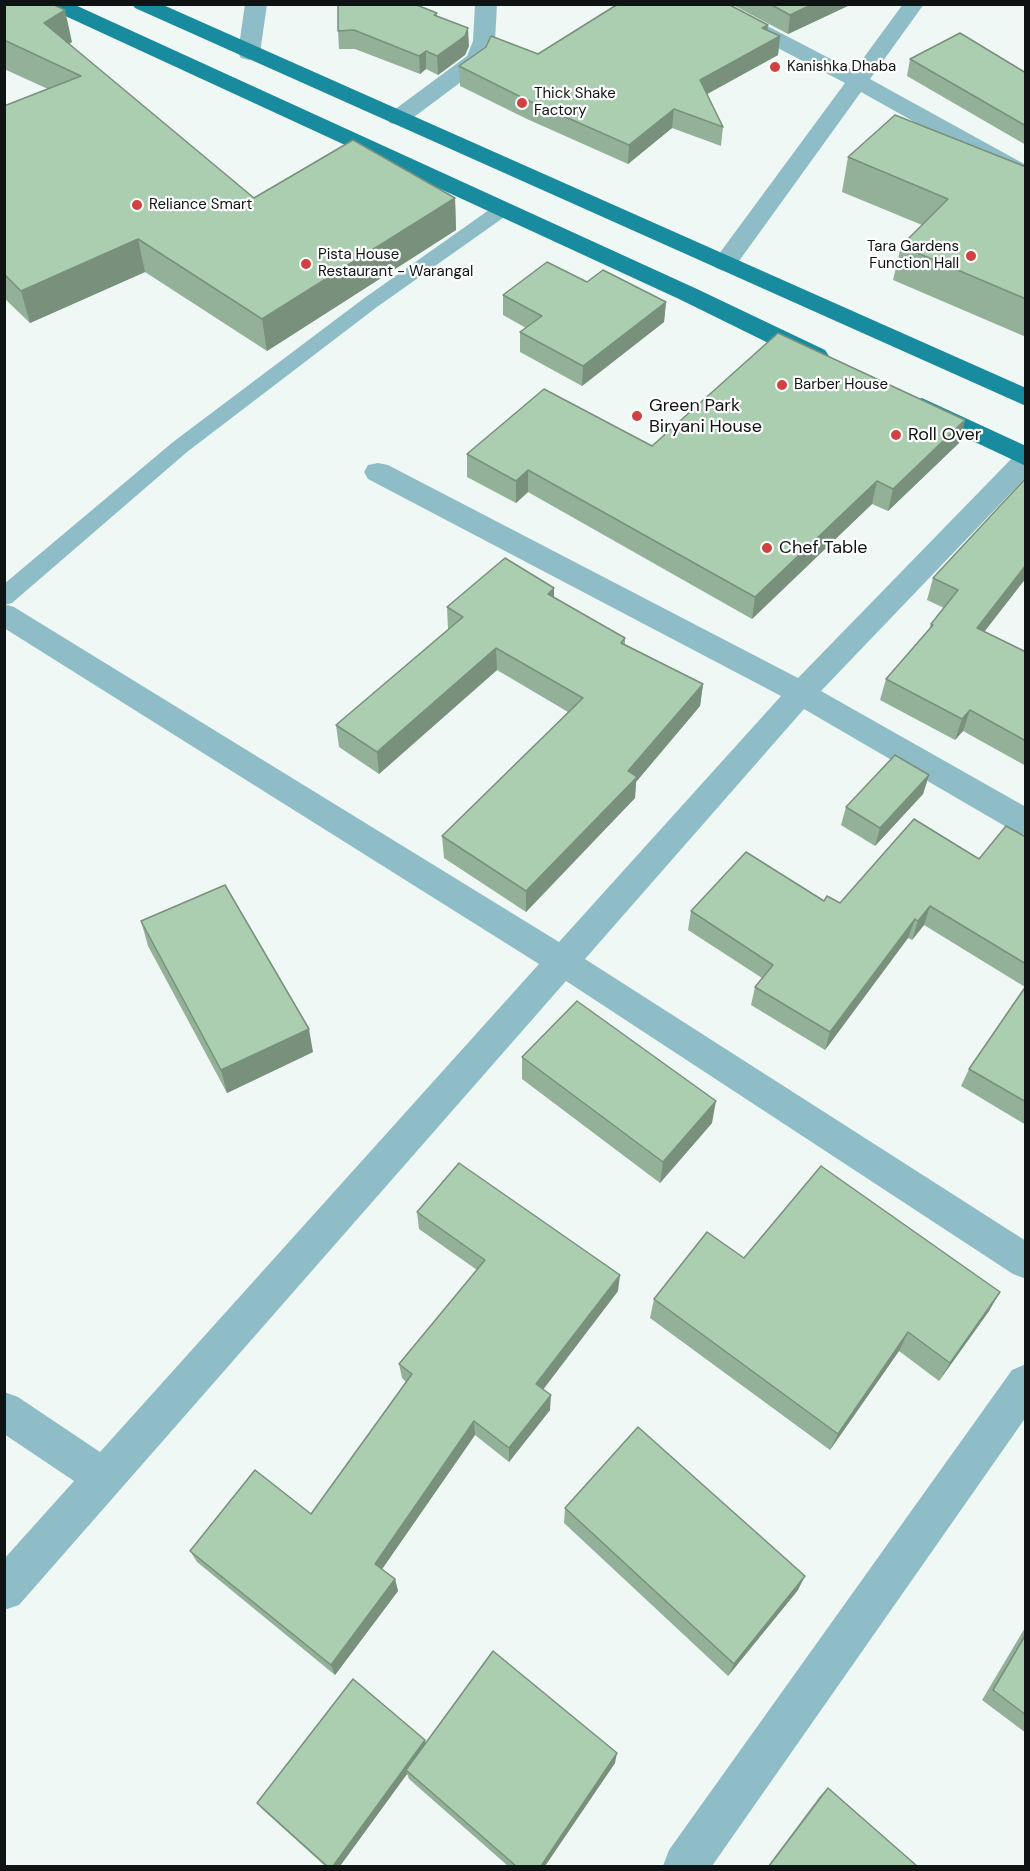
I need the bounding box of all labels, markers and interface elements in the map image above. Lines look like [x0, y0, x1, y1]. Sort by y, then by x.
place label: Kanishka Dhaba [787, 58, 896, 76]
marker: Kanishka Dhaba [768, 60, 782, 74]
place label: Thick Shake Factory [534, 85, 616, 120]
marker: Thick Shake Factory [515, 96, 529, 110]
place label: Reliance Smart [149, 196, 252, 214]
marker: Reliance Smart [130, 198, 144, 212]
place label: Tara Gardens Function Hall [867, 238, 959, 273]
place label: Pista House Restaurant - Warangal [318, 246, 473, 281]
marker: Tara Gardens Function Hall [964, 249, 978, 263]
marker: Pista House Restaurant - Warangal [299, 257, 313, 271]
place label: Barber House [794, 376, 888, 394]
marker: Barber House [775, 378, 789, 392]
place label: Green Park Biryani House [649, 395, 762, 438]
marker: Green Park Biryani House [630, 409, 644, 423]
place label: Roll Over [908, 424, 981, 446]
marker: Roll Over [889, 428, 903, 442]
place label: Chef Table [779, 537, 867, 559]
marker: Chef Table [760, 541, 774, 555]

